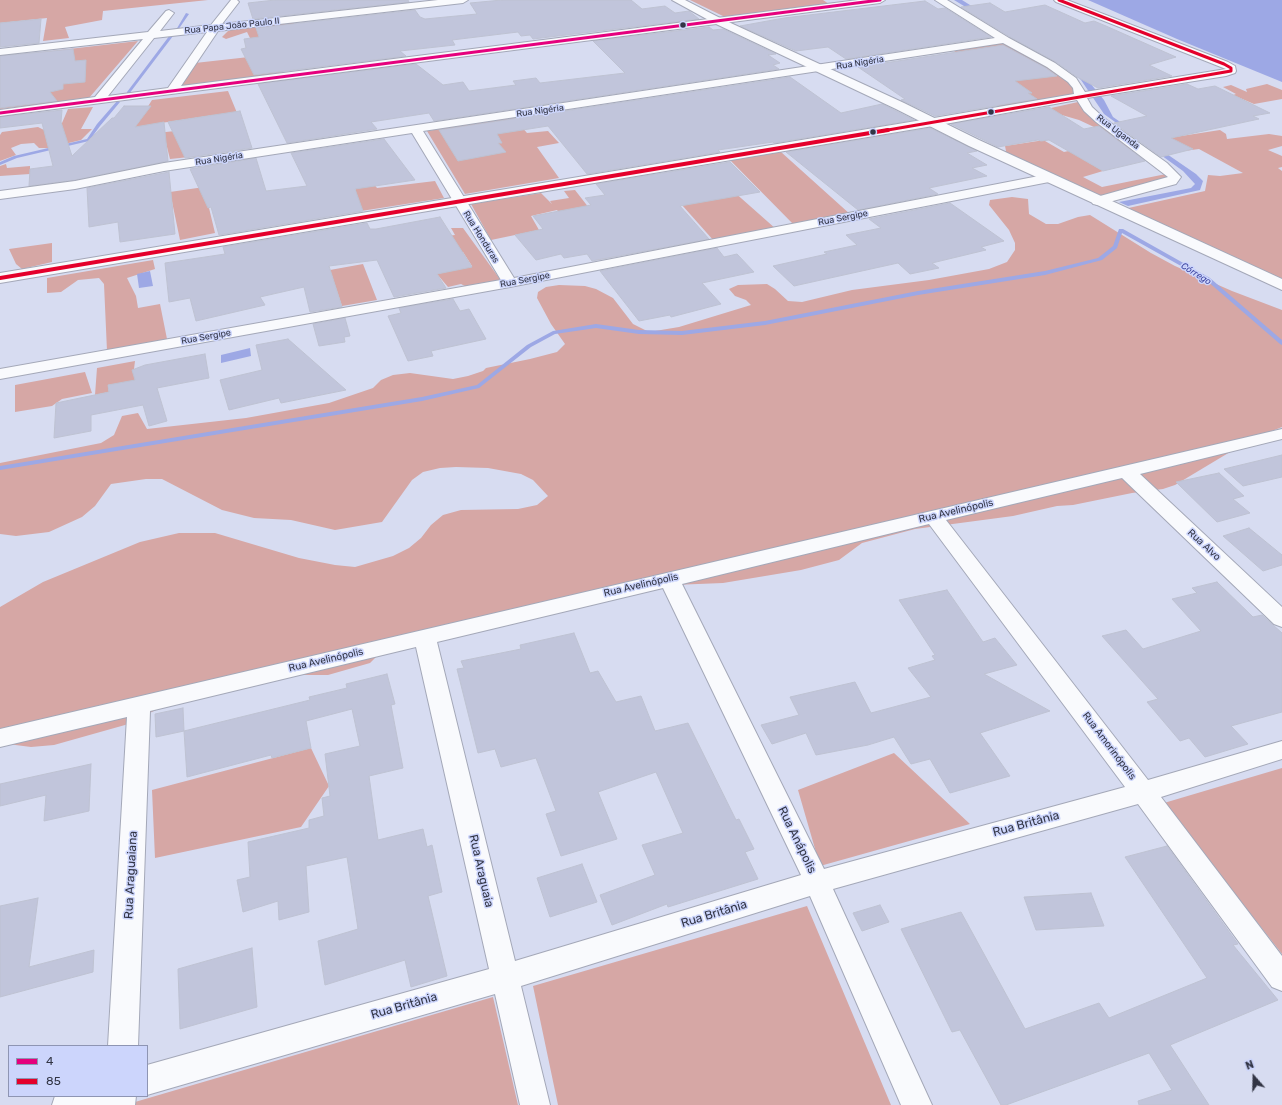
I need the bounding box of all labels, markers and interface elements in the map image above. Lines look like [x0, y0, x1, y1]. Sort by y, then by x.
street label: Rua Papa João Paulo II [184, 16, 280, 36]
unlabelled marker [678, 20, 688, 30]
street label: Rua Nigéria [836, 54, 884, 72]
street label: Rua Nigéria [516, 102, 564, 120]
unlabelled marker [986, 107, 996, 117]
street label: Rua Uganda [1094, 112, 1142, 152]
unlabelled marker [868, 127, 878, 137]
street label: Rua Nigéria [195, 150, 243, 168]
street label: Rua Sergipe [817, 208, 869, 228]
street label: Rua Honduras [461, 209, 501, 265]
water label: Córrego [1179, 261, 1213, 287]
street label: Rua Sergipe [499, 270, 551, 290]
street label: Rua Sergipe [180, 327, 232, 347]
street label: Rua Avelinópolis [918, 497, 994, 525]
street label: Rua Alvo [1185, 527, 1223, 563]
street label: Rua Avelinópolis [603, 571, 679, 599]
street label: Rua Avelinópolis [288, 646, 364, 674]
street label: Rua Amorinópolis [1080, 710, 1138, 782]
street label: Rua Anápolis [775, 804, 819, 876]
street label: Rua Britânia [991, 808, 1061, 840]
street label: Rua Araguaiana [122, 831, 140, 919]
street label: Rua Araguaia [466, 833, 496, 909]
street label: Rua Britânia [679, 897, 749, 931]
street label: Rua Britânia [369, 990, 439, 1022]
legend [8, 1045, 148, 1097]
text: 4 [46, 1054, 53, 1068]
north arrow [1234, 1057, 1274, 1097]
text: N [1244, 1058, 1256, 1073]
text: 85 [46, 1074, 61, 1088]

